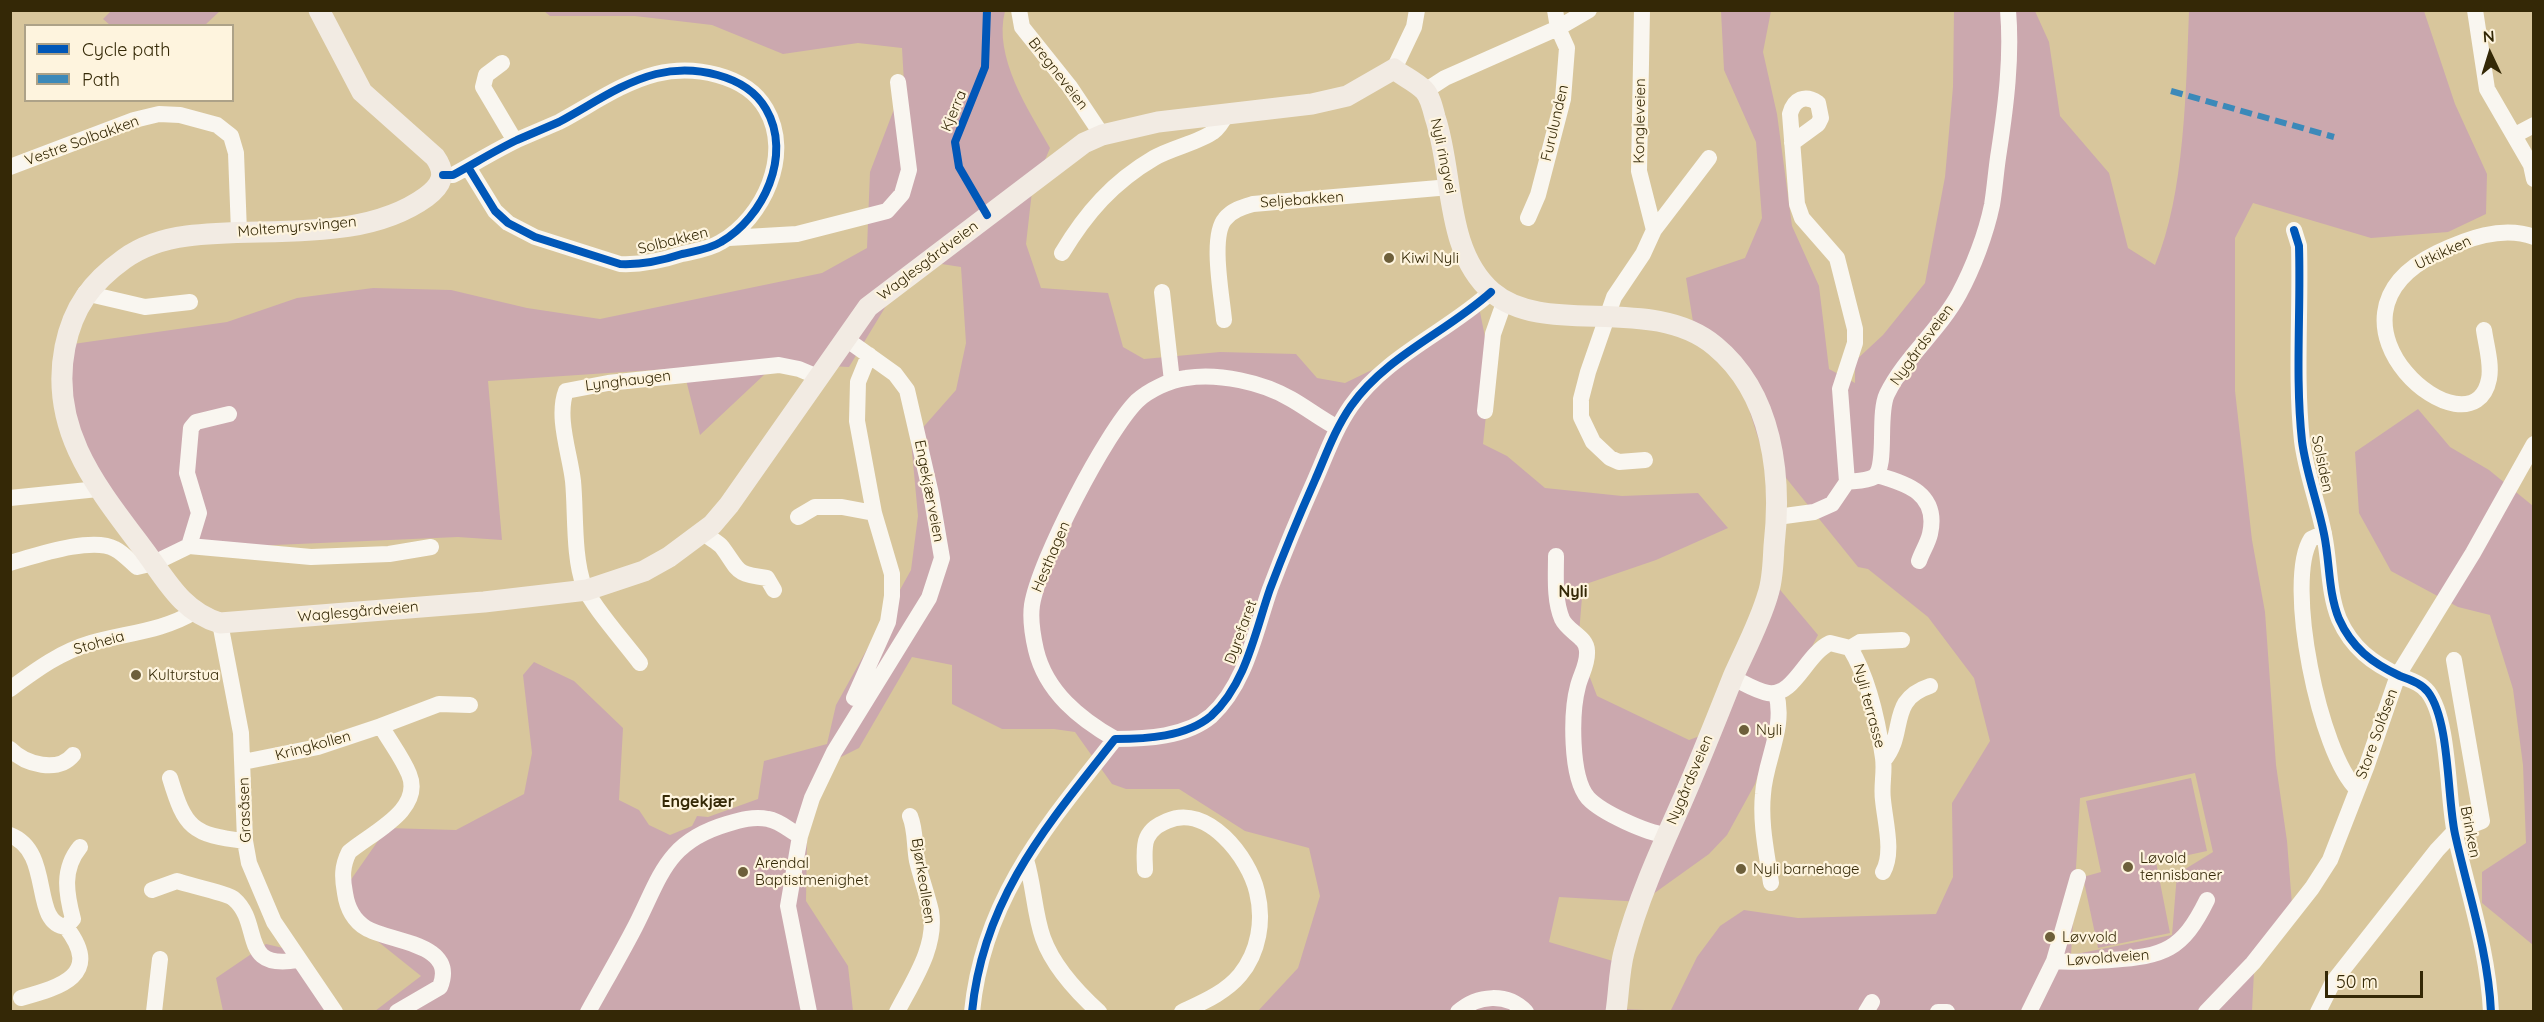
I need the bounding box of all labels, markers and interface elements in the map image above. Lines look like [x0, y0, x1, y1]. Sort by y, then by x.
legend [24, 24, 234, 102]
north arrow [2460, 24, 2520, 84]
text: N [2482, 26, 2495, 46]
street label: Bregneveien [1024, 34, 1092, 114]
text: Cycle path [82, 38, 170, 61]
text: Path [82, 68, 120, 91]
street label: Kongleveien [1630, 78, 1650, 164]
street label: Furulunden [1537, 83, 1573, 163]
street label: Kjerra [937, 88, 971, 134]
street label: Vestre Solbakken [22, 112, 142, 170]
street label: Nyli ringvei [1426, 117, 1460, 195]
street label: Seljebakken [1260, 188, 1344, 212]
street label: Moltemyrsvingen [237, 213, 357, 241]
street label: Waglesgårdveien [874, 217, 982, 305]
street label: Solbakken [636, 224, 710, 258]
street label: Utkikken [2412, 232, 2474, 274]
place label: Kiwi Nyli [1401, 249, 1459, 267]
marker: Kiwi Nyli [1382, 251, 1396, 265]
street label: Nygårdsveien [1887, 301, 1957, 389]
street label: Lynghaugen [584, 367, 672, 395]
street label: Solsiden [2307, 434, 2337, 494]
street label: Engekjærveien [910, 438, 948, 544]
street label: Hesthagen [1028, 519, 1074, 595]
district label: Nyli [1558, 582, 1588, 602]
street label: Waglesgårdveien [297, 598, 419, 626]
street label: Dyrefaret [1221, 598, 1261, 666]
street label: Stoheia [72, 627, 126, 659]
street label: Nyli terrasse [1849, 662, 1889, 750]
place label: Kulturstua [148, 666, 219, 684]
marker: Kulturstua [129, 668, 143, 682]
street label: Store Solåsen [2352, 686, 2402, 782]
place label: Nyli [1756, 721, 1782, 739]
marker: Nyli [1737, 723, 1751, 737]
street label: Kringkollen [273, 727, 353, 765]
street label: Nygårdsveien [1663, 732, 1717, 828]
street label: Grasåsen [235, 777, 255, 843]
district label: Engekjær [661, 792, 735, 812]
street label: Brinken [2456, 805, 2484, 859]
street label: Bjørkealleen [907, 837, 939, 925]
place label: Løvold tennisbaner [2140, 849, 2222, 884]
place label: Arendal Baptistmenighet [755, 854, 869, 889]
place label: Nyli barnehage [1753, 860, 1859, 878]
marker: Løvold tennisbaner [2121, 860, 2135, 874]
marker: Nyli barnehage [1734, 862, 1748, 876]
marker: Arendal Baptistmenighet [736, 865, 750, 879]
place label: Løvvold [2062, 928, 2117, 946]
marker: Løvvold [2043, 930, 2057, 944]
street label: Løvoldveien [2066, 946, 2150, 970]
scale bar [2328, 959, 2426, 997]
text: 50 m [2336, 970, 2378, 993]

